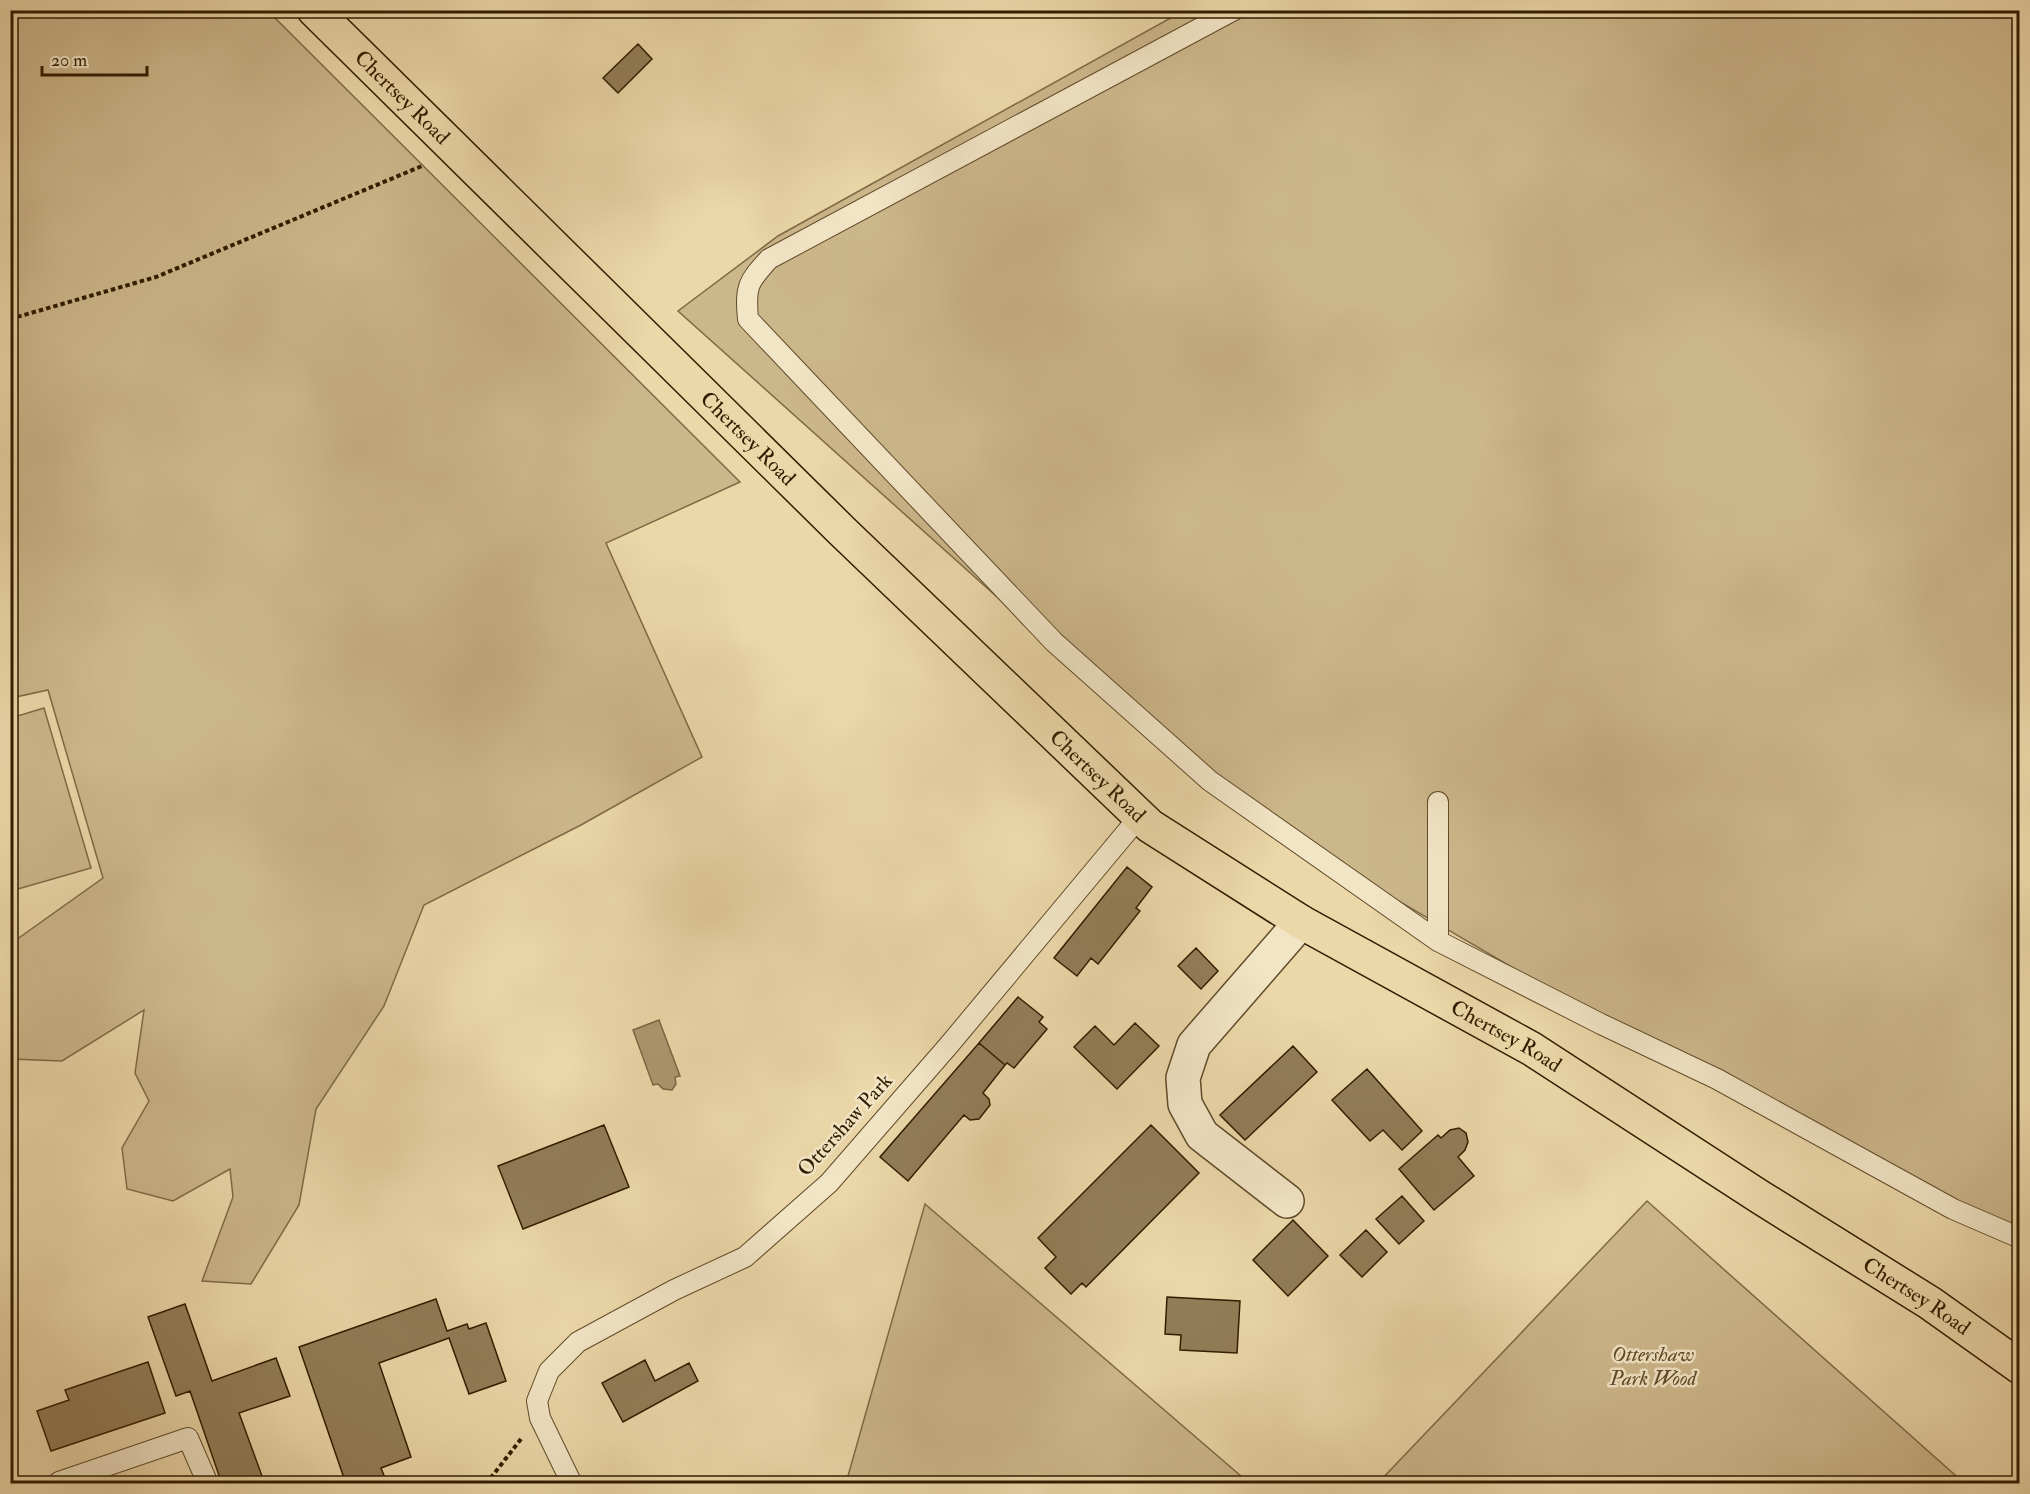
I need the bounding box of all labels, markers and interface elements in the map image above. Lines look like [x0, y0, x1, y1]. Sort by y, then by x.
scale bar [42, 39, 147, 77]
street label: Chertsey Road [349, 44, 456, 151]
text: 20 m [51, 49, 87, 72]
street label: Chertsey Road [695, 385, 802, 492]
street label: Chertsey Road [1044, 724, 1152, 829]
street label: Chertsey Road [1446, 994, 1568, 1079]
street label: Ottershaw Park [792, 1068, 898, 1182]
street label: Chertsey Road [1858, 1251, 1976, 1341]
park label: Ottershaw Park Wood [1609, 1341, 1698, 1392]

